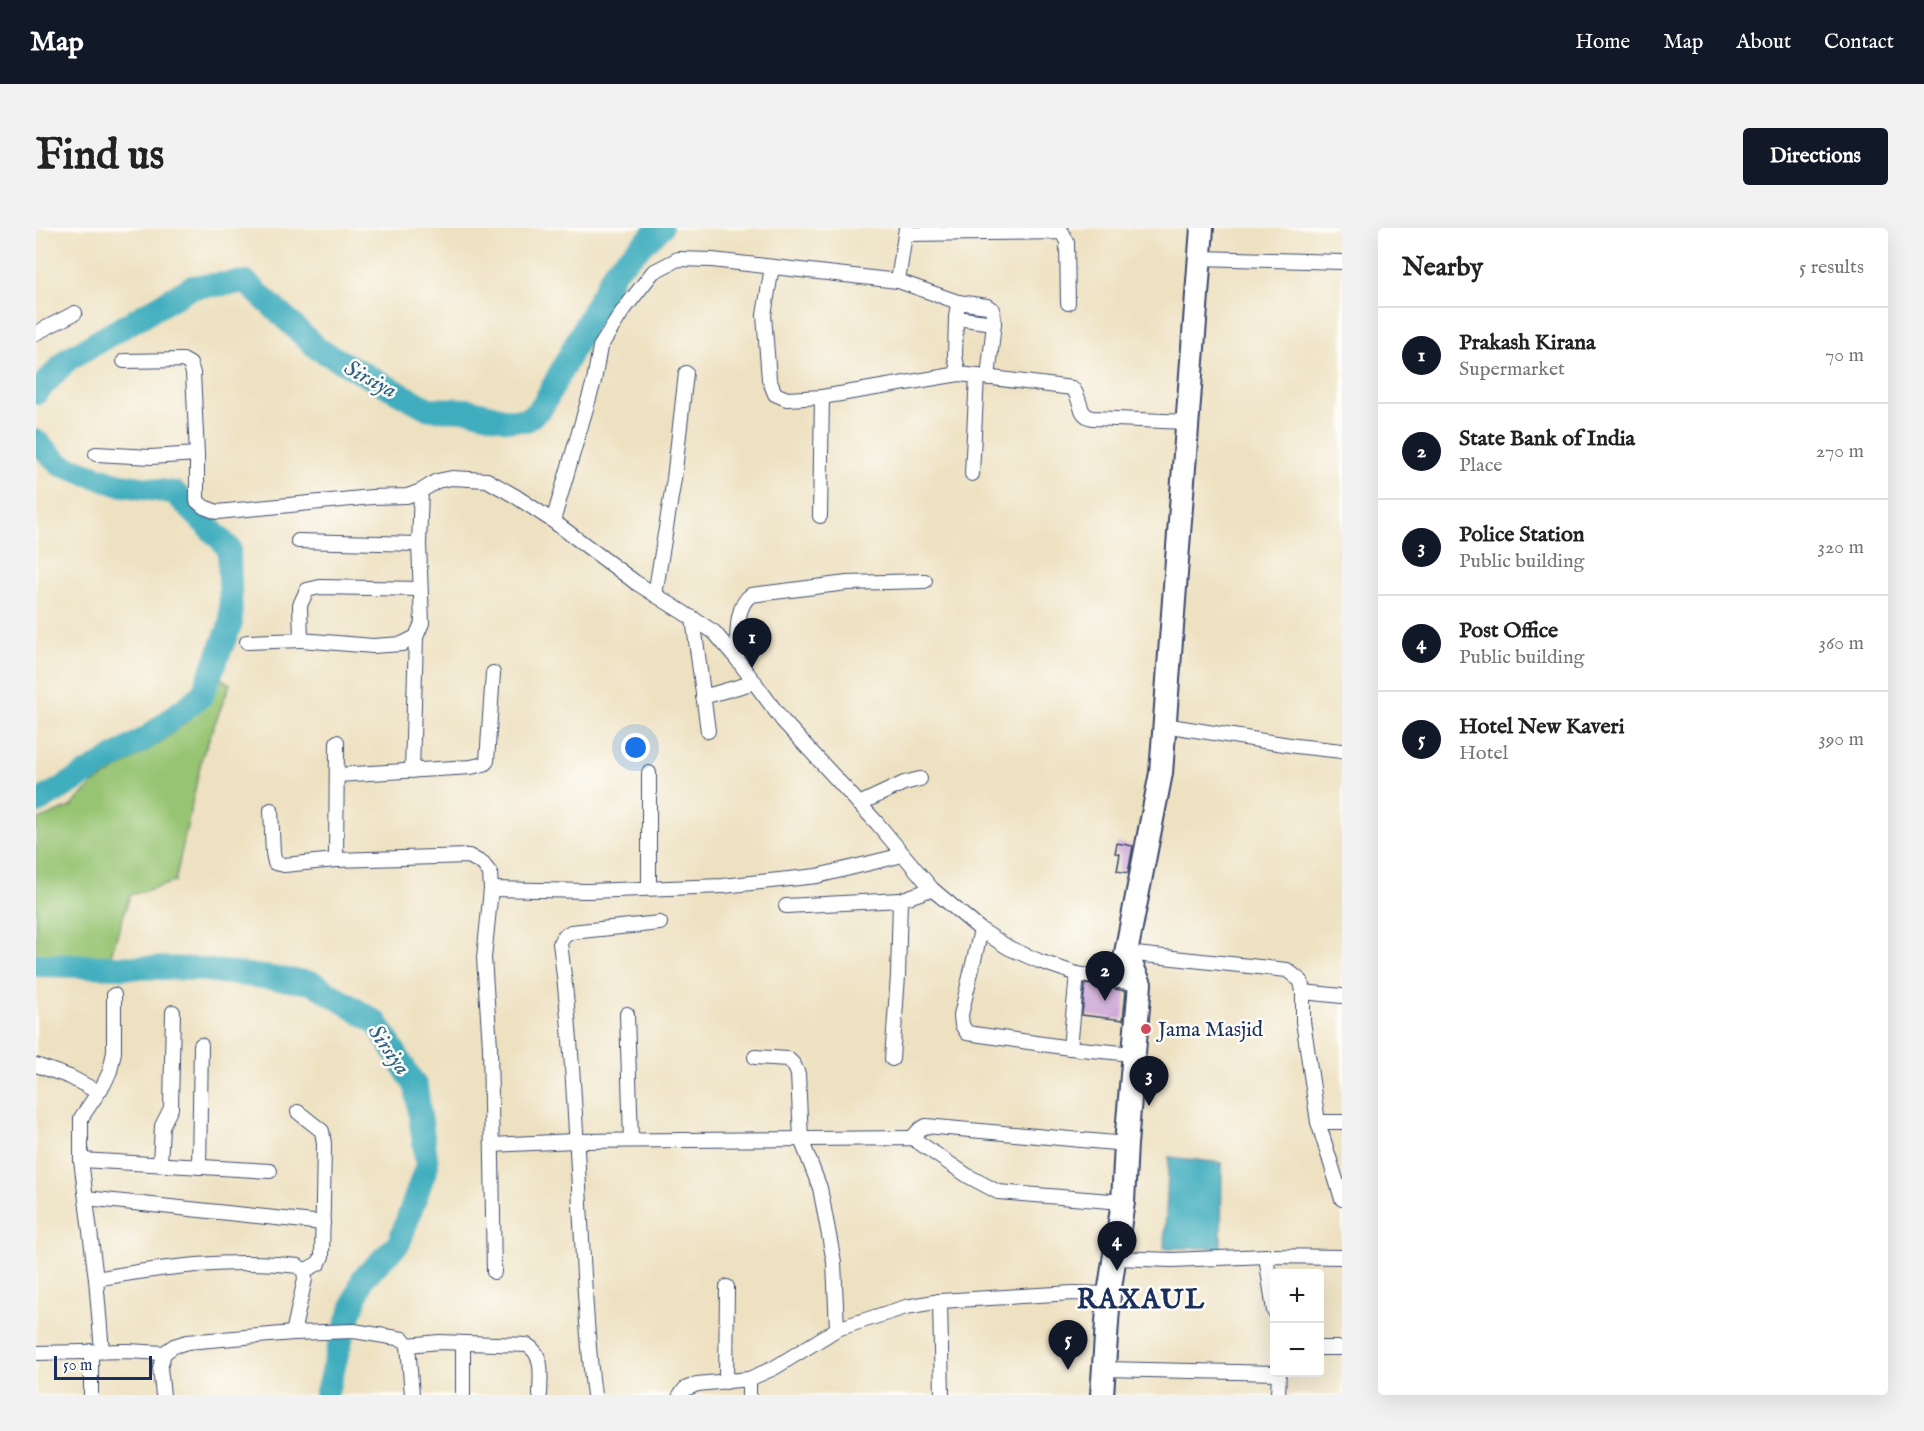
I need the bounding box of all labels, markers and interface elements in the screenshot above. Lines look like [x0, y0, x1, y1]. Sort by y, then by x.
text: Map [30, 25, 84, 60]
text: Home [1575, 29, 1630, 56]
text: Map [1663, 29, 1703, 56]
text: About [1736, 29, 1791, 56]
text: Contact [1824, 29, 1894, 56]
button: Directions [1743, 128, 1888, 185]
text: Find us [36, 130, 164, 183]
text: Nearby [1402, 251, 1483, 284]
text: 5 results [1799, 255, 1864, 280]
text: Prakash Kirana [1459, 329, 1595, 357]
text: 1 [1418, 343, 1425, 368]
text: 70 m [1825, 343, 1864, 368]
water label: Sirsiya [339, 354, 401, 405]
text: Supermarket [1459, 357, 1565, 382]
text: State Bank of India [1459, 425, 1635, 453]
text: 2 [1417, 439, 1426, 464]
text: 270 m [1816, 439, 1864, 464]
text: Place [1459, 453, 1502, 478]
text: Police Station [1459, 521, 1584, 549]
text: 3 [1418, 535, 1425, 560]
text: 320 m [1818, 535, 1864, 560]
text: Public building [1459, 549, 1584, 574]
text: Post Office [1459, 617, 1558, 645]
pin: 1 [732, 618, 772, 668]
text: 4 [1417, 631, 1426, 656]
text: 360 m [1818, 631, 1864, 656]
text: Public building [1459, 645, 1584, 670]
text: Hotel New Kaveri [1459, 713, 1625, 741]
text: 5 [1418, 727, 1425, 752]
text: 390 m [1818, 727, 1864, 752]
your location [621, 733, 650, 762]
text: Hotel [1459, 741, 1508, 766]
pin: 2 [1086, 952, 1124, 1001]
place label: Jama Masjid [1156, 1017, 1264, 1044]
water label: Sirsiya [361, 1019, 416, 1081]
marker: Jama Masjid [1139, 1022, 1153, 1036]
pin: 3 [1130, 1056, 1168, 1106]
pin: 4 [1098, 1222, 1136, 1271]
map controls [1270, 1269, 1324, 1377]
button: + [1270, 1269, 1324, 1323]
district label: RAXAUL [1077, 1284, 1205, 1318]
pin: 5 [1048, 1320, 1088, 1370]
button: − [1270, 1323, 1324, 1377]
scale bar [54, 1353, 152, 1380]
text: 50 m [63, 1356, 92, 1376]

